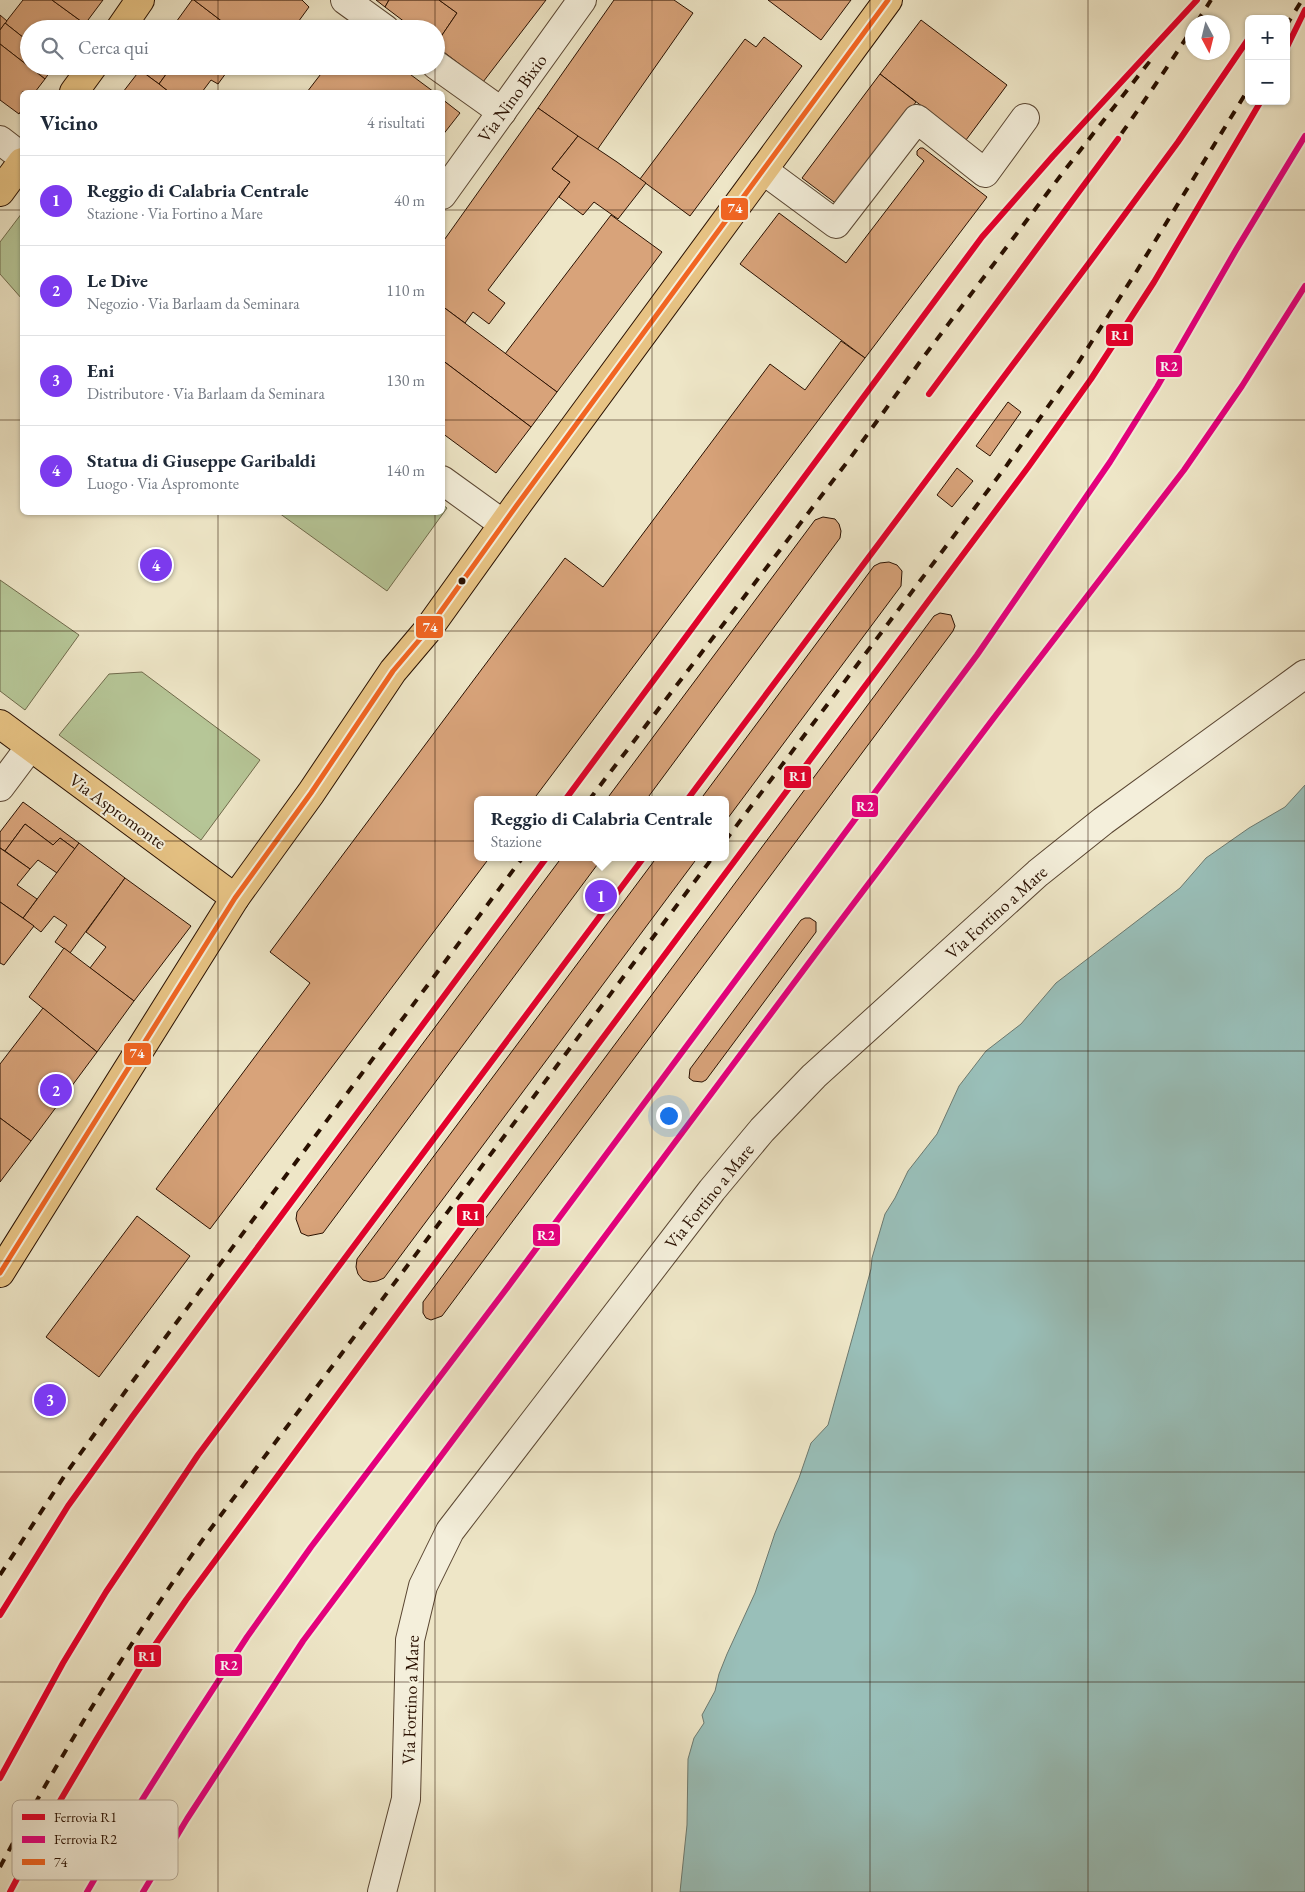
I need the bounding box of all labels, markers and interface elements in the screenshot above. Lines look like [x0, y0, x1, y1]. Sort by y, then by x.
north arrow [1185, 15, 1230, 60]
map controls [1245, 15, 1290, 105]
button: + [1245, 15, 1290, 60]
search box [20, 20, 445, 75]
icon: search [38, 34, 66, 62]
text: Cerca qui [78, 35, 149, 60]
street label: Via Nino Bixio [472, 49, 552, 147]
button: − [1245, 60, 1290, 105]
text: Vicino [40, 109, 98, 136]
text: 4 risultati [367, 112, 425, 133]
text: Reggio di Calabria Centrale [87, 178, 309, 203]
text: 1 [52, 190, 60, 211]
text: 40 m [394, 190, 425, 211]
line badge: 74 [720, 197, 749, 221]
text: 74 [728, 199, 743, 217]
text: Stazione · Via Fortino a Mare [87, 203, 263, 224]
text: Le Dive [87, 268, 148, 293]
text: 2 [52, 280, 60, 301]
text: 110 m [386, 280, 425, 301]
text: Negozio · Via Barlaam da Seminara [87, 293, 300, 314]
line badge: R1 [1105, 323, 1134, 347]
text: R1 [1111, 326, 1129, 344]
line badge: R2 [1155, 354, 1183, 378]
text: R2 [1160, 357, 1179, 375]
text: Eni [87, 358, 114, 383]
text: 3 [52, 370, 60, 391]
text: 130 m [386, 370, 425, 391]
text: Distributore · Via Barlaam da Seminara [87, 383, 325, 404]
text: Statua di Giuseppe Garibaldi [87, 448, 316, 473]
text: 4 [52, 460, 60, 481]
text: 140 m [386, 460, 425, 481]
text: Luogo · Via Aspromonte [87, 473, 239, 494]
pin: 4 [140, 546, 172, 584]
unlabelled marker [457, 576, 467, 586]
line badge: 74 [415, 615, 444, 639]
text: 74 [423, 618, 438, 636]
line badge: R1 [783, 765, 812, 789]
text: R1 [789, 767, 807, 785]
street label: Via Aspromonte [65, 768, 171, 854]
line badge: R2 [851, 794, 879, 818]
popup [474, 796, 729, 861]
text: R2 [856, 797, 875, 815]
text: Reggio di Calabria Centrale [491, 806, 712, 831]
text: Stazione [491, 831, 542, 852]
street label: Via Fortino a Mare [940, 860, 1052, 964]
pin: 1 [585, 877, 617, 915]
line badge: 74 [123, 1042, 152, 1066]
text: 74 [130, 1044, 145, 1062]
pin: 2 [40, 1071, 72, 1109]
your location [656, 1103, 682, 1129]
street label: Via Fortino a Mare [659, 1138, 759, 1254]
line badge: R1 [456, 1203, 485, 1227]
text: R1 [462, 1206, 480, 1224]
line badge: R2 [532, 1223, 561, 1247]
text: R2 [537, 1226, 556, 1244]
pin: 3 [34, 1381, 66, 1419]
street label: Via Fortino a Mare [396, 1635, 424, 1765]
line badge: R1 [133, 1644, 162, 1668]
text: R1 [138, 1647, 156, 1665]
line badge: R2 [214, 1653, 243, 1677]
text: R2 [220, 1656, 239, 1674]
legend [12, 1800, 178, 1880]
text: Ferrovia R1 [54, 1808, 117, 1826]
text: Ferrovia R2 [54, 1830, 117, 1848]
text: 74 [54, 1853, 68, 1871]

